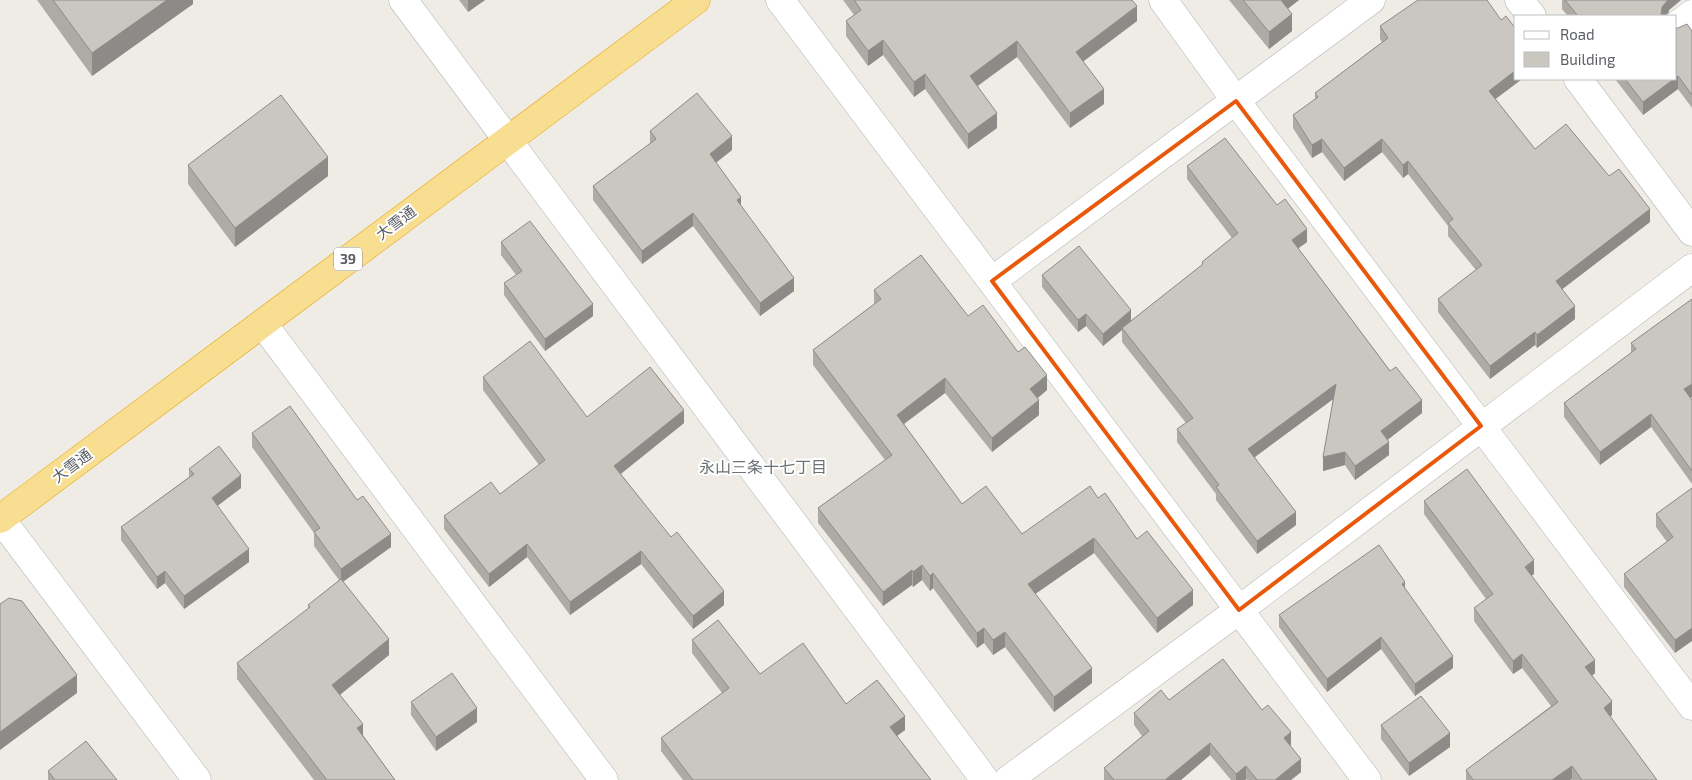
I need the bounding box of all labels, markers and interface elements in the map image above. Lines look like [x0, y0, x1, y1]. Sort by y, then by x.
legend [1514, 15, 1677, 80]
text: Road [1560, 25, 1595, 43]
text: Building [1560, 50, 1616, 68]
street label: 大雪通 [372, 201, 419, 243]
road number: 39 [334, 248, 362, 270]
street label: 大雪通 [48, 444, 95, 486]
district label: 永山三条十七丁目 [699, 457, 827, 476]

